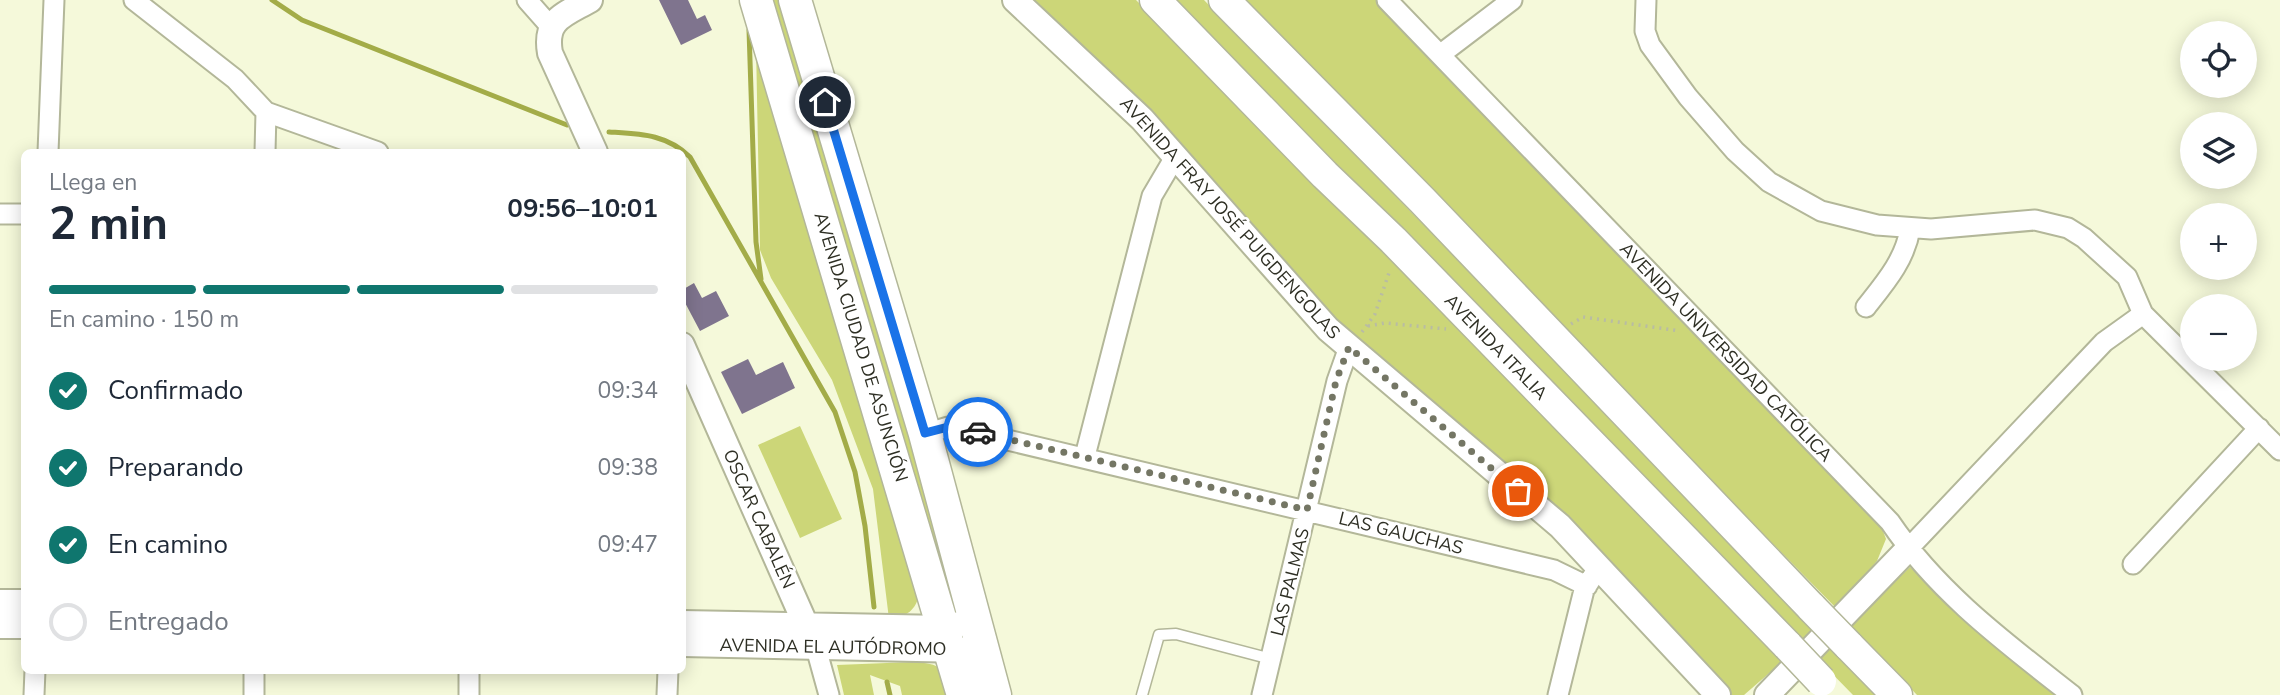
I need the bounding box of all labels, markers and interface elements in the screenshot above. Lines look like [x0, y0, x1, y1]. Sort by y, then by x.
map controls [2180, 21, 2257, 371]
button: locate [2180, 21, 2257, 98]
pin [795, 72, 855, 132]
icon: home [806, 83, 844, 121]
street label: AVENIDA FRAY JOSÉ PUIGDENGOLAS [1115, 92, 1345, 344]
button: layers [2180, 112, 2257, 189]
text: Llega en [49, 167, 137, 198]
text: 09:56–10:01 [507, 191, 658, 226]
text: 2 min [49, 192, 168, 255]
button: + [2180, 203, 2257, 280]
street label: AVENIDA CIUDAD DE ASUNCIÓN [808, 209, 914, 485]
street label: AVENIDA UNIVERSIDAD CATÓLICA [1614, 237, 1838, 467]
street label: AVENIDA ITALIA [1439, 289, 1553, 405]
button: − [2180, 294, 2257, 371]
text: En camino · 150 m [49, 304, 239, 335]
icon: check [49, 372, 87, 410]
text: Confirmado [108, 373, 243, 408]
text: 09:34 [598, 375, 658, 406]
courier [943, 397, 1013, 467]
icon: car [959, 413, 997, 451]
street label: OSCAR CABALÉN [718, 446, 800, 592]
icon: check [49, 449, 87, 487]
text: Preparando [108, 450, 243, 485]
text: 09:38 [598, 452, 658, 483]
pin [1488, 461, 1548, 521]
icon: bag [1499, 472, 1537, 510]
street label: LAS GAUCHAS [1336, 506, 1466, 560]
street label: LAS PALMAS [1265, 525, 1315, 639]
icon: check [49, 526, 87, 564]
text: En camino [108, 527, 228, 562]
text: 09:47 [598, 529, 658, 560]
text: Entregado [108, 604, 229, 639]
street label: AVENIDA EL AUTÓDROMO [719, 633, 947, 661]

